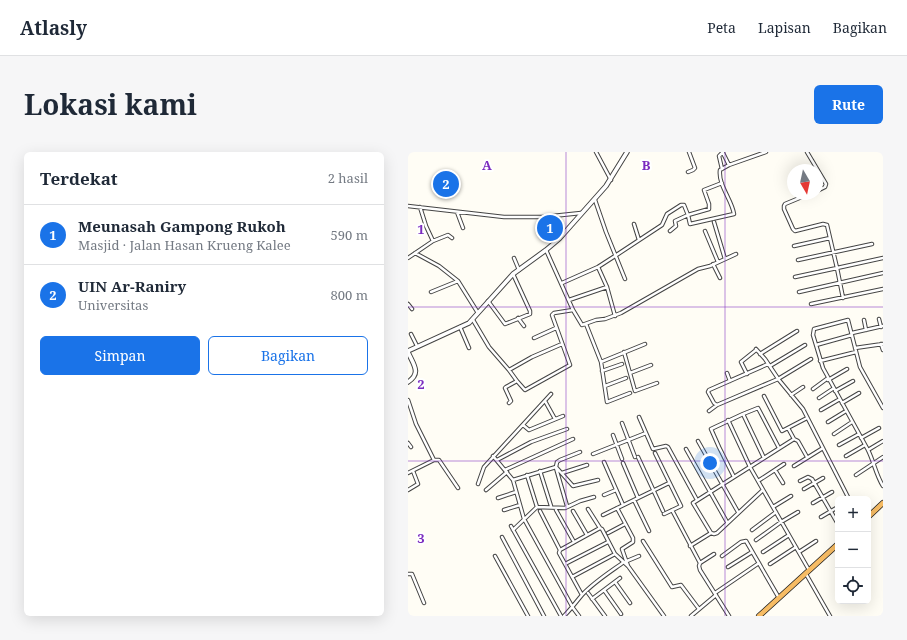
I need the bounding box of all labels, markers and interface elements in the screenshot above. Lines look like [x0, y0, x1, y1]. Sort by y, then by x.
text: Atlasly [20, 15, 87, 41]
text: Peta [707, 18, 736, 37]
text: Lapisan [758, 18, 811, 37]
text: Bagikan [833, 18, 887, 37]
text: Lokasi kami [24, 85, 197, 123]
button: Rute [814, 85, 883, 124]
text: A [482, 156, 492, 174]
text: B [642, 156, 651, 174]
north arrow [787, 164, 823, 200]
text: Terdekat [40, 167, 118, 190]
text: 2 hasil [328, 169, 368, 187]
pin: 2 [433, 169, 459, 199]
pin: 1 [537, 213, 563, 243]
text: Meunasah Gampong Rukoh [78, 216, 286, 236]
text: 1 [417, 220, 425, 238]
text: 1 [49, 226, 57, 244]
text: 590 m [331, 226, 368, 244]
text: Masjid · Jalan Hasan Krueng Kalee [78, 236, 291, 254]
text: UIN Ar-Raniry [78, 276, 186, 296]
text: 2 [49, 286, 57, 304]
text: 800 m [331, 286, 368, 304]
text: Universitas [78, 296, 148, 314]
button: Simpan [40, 336, 200, 375]
button: Bagikan [208, 336, 368, 375]
text: 2 [417, 375, 425, 393]
your location [700, 453, 720, 473]
map controls [835, 496, 871, 604]
button: + [835, 496, 871, 532]
text: 3 [417, 529, 425, 547]
button: − [835, 532, 871, 568]
button: locate [835, 568, 871, 604]

